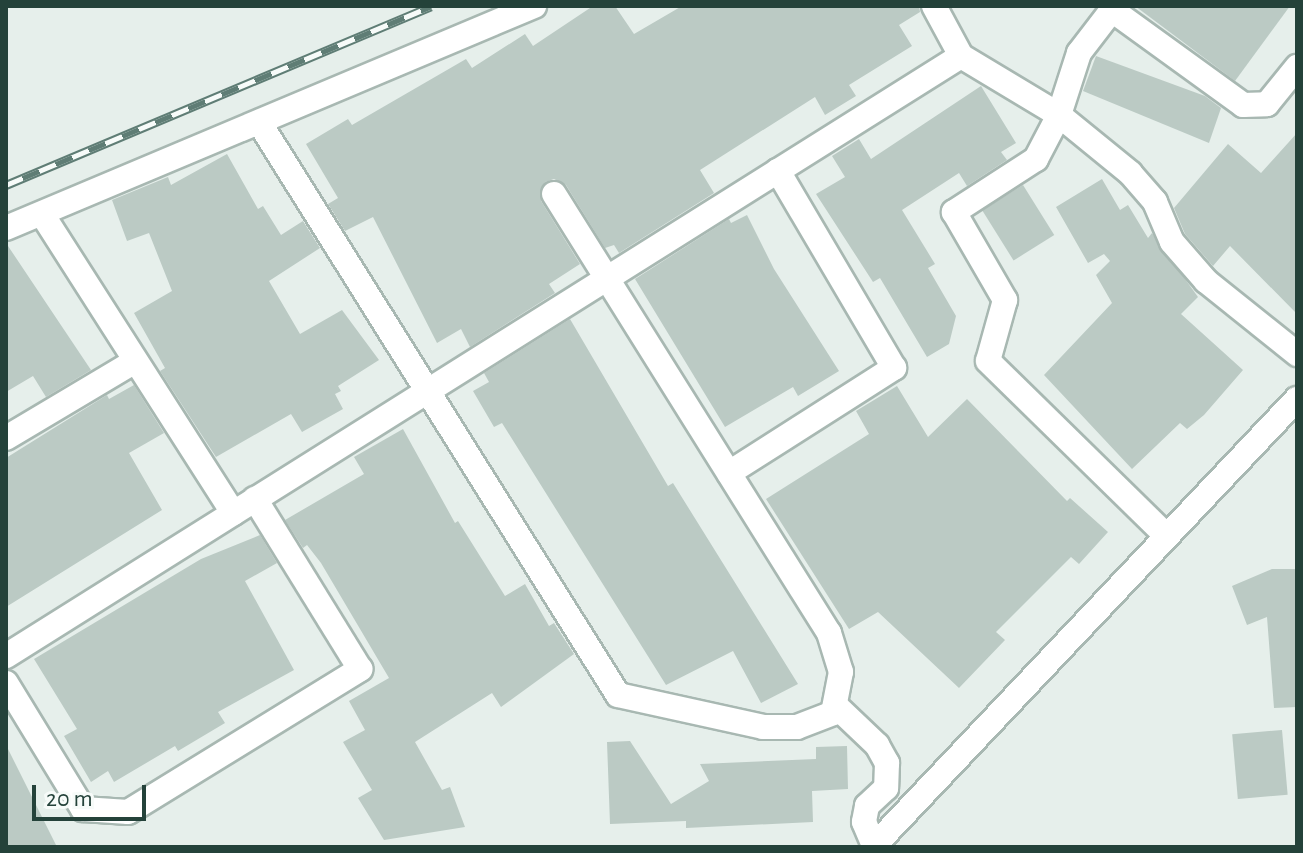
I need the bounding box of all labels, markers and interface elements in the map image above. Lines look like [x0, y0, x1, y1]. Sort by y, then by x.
scale bar [36, 769, 150, 819]
text: 20 m [46, 787, 93, 811]

